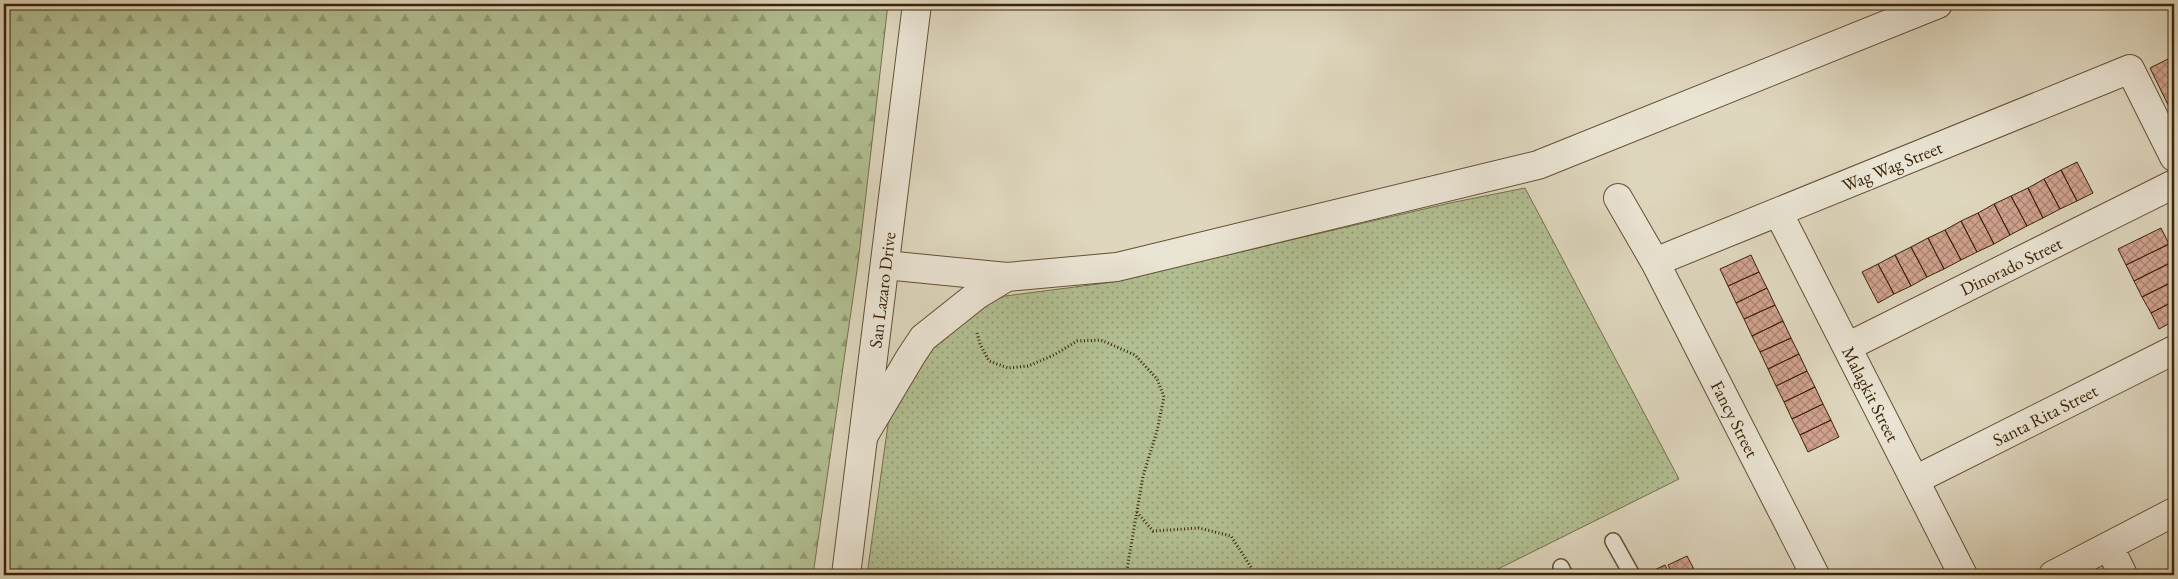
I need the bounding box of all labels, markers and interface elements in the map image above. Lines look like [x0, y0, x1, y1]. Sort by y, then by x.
street label: Wag Wag Street [1838, 135, 1946, 197]
street label: San Lazaro Drive [863, 231, 901, 349]
street label: Dinorado Street [1956, 231, 2066, 301]
street label: Malagkit Street [1837, 342, 1905, 446]
street label: Fancy Street [1706, 377, 1764, 462]
street label: Santa Rita Street [1989, 379, 2102, 451]

